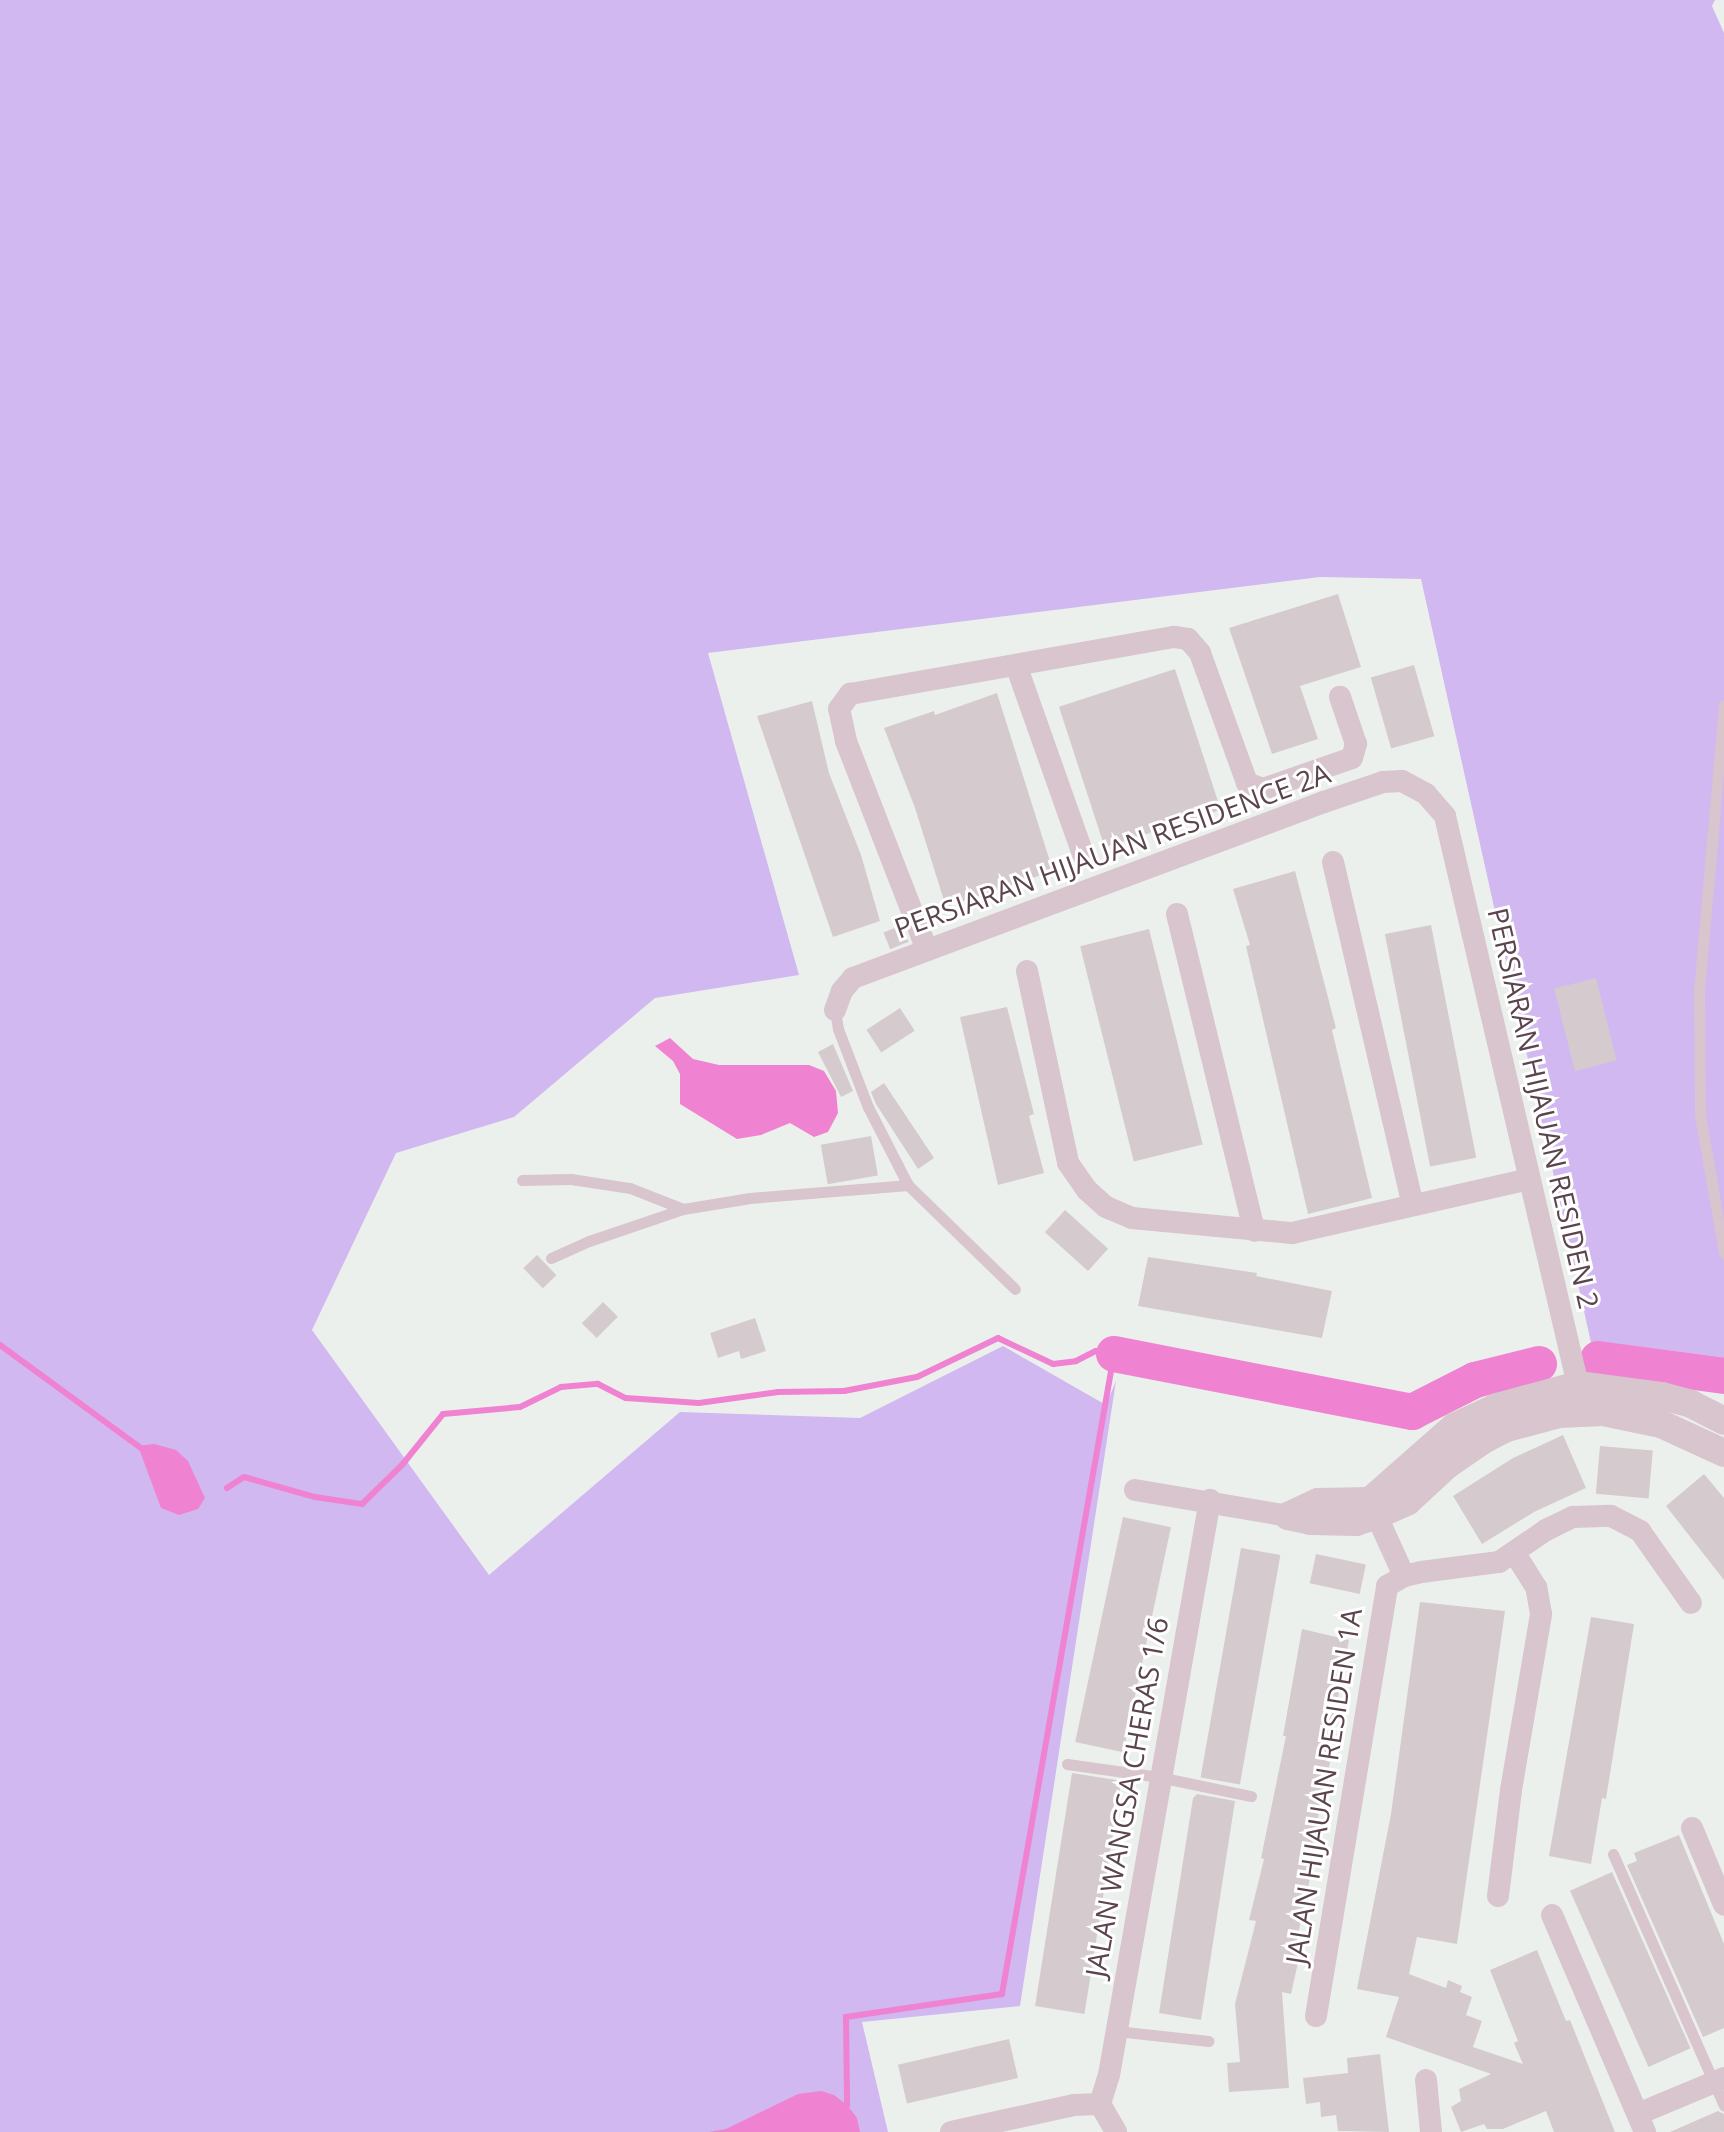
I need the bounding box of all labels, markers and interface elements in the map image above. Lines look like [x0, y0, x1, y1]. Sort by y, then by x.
street label: PERSIARAN HIJAUAN RESIDENCE 2A [890, 755, 1334, 945]
street label: PERSIARAN HIJAUAN RESIDEN 2 [1481, 904, 1607, 1312]
street label: JALAN HIJAUAN RESIDEN 1A [1278, 1606, 1368, 1966]
street label: JALAN WANGSA CHERAS 1/6 [1078, 1614, 1174, 1980]

